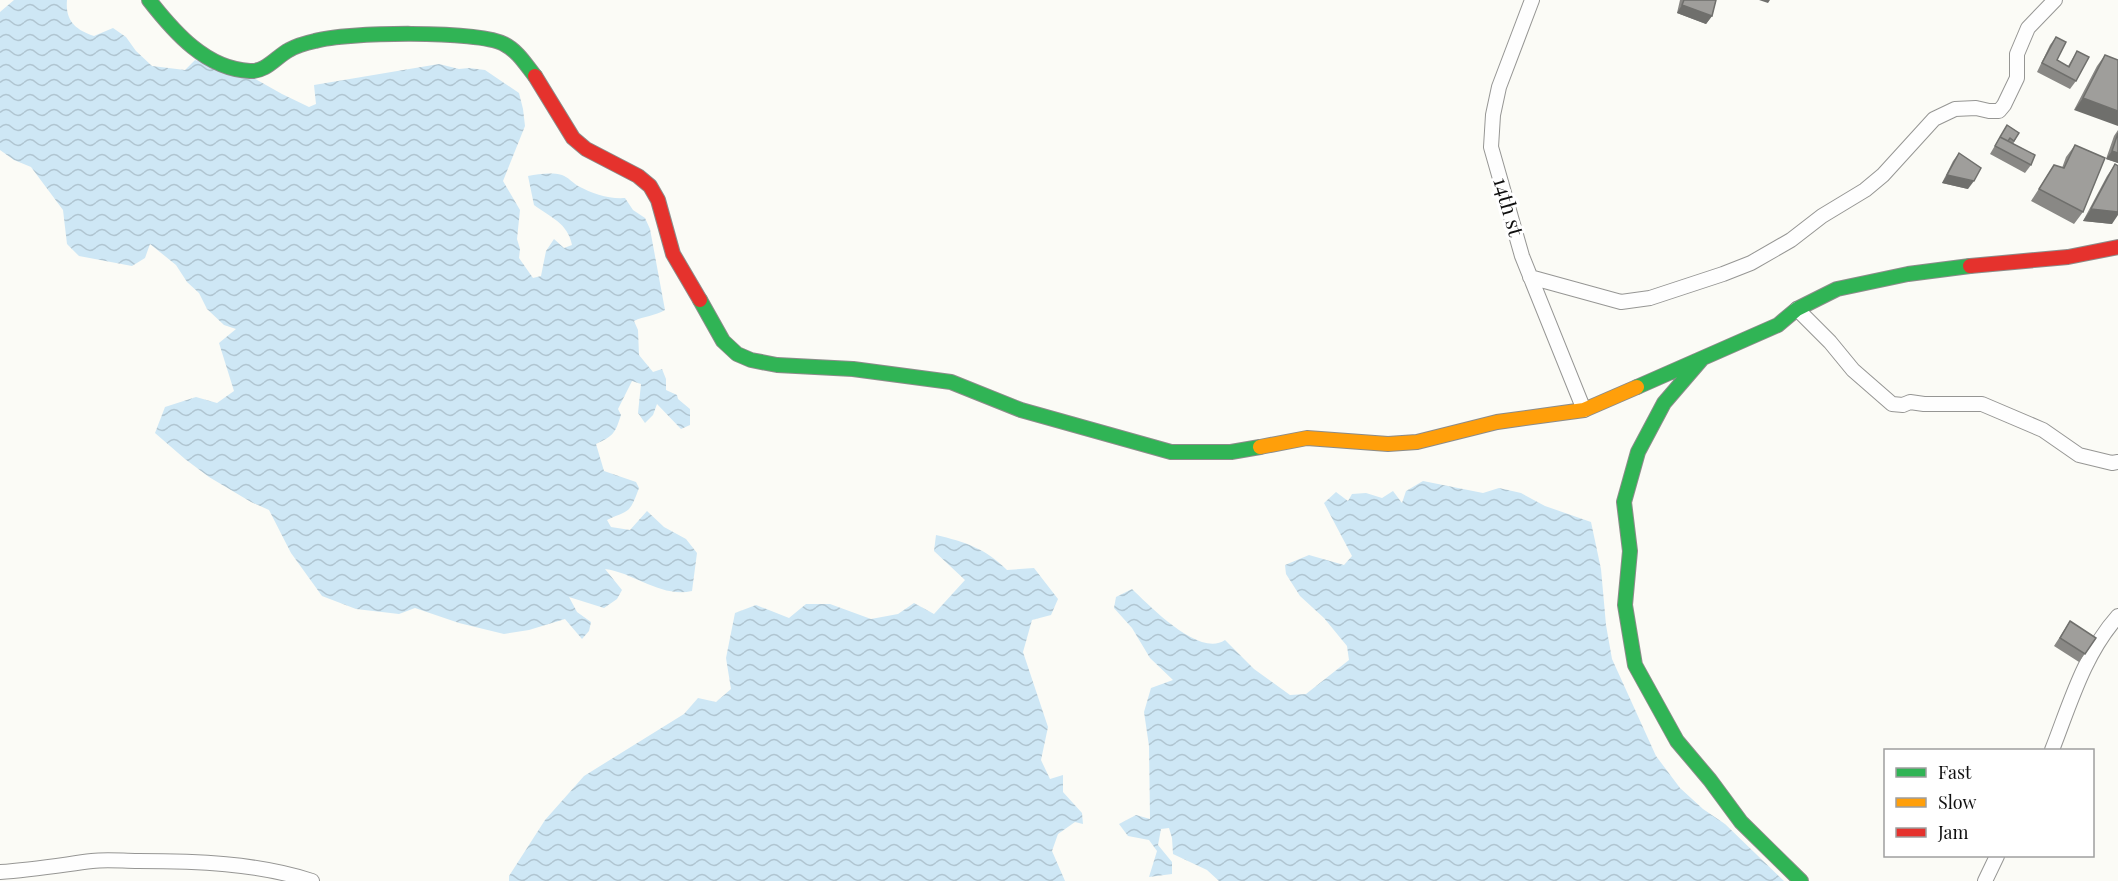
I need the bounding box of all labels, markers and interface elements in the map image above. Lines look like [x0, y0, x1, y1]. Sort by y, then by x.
street label: 14th st [1488, 174, 1532, 240]
legend [1884, 749, 2094, 857]
text: Fast [1938, 760, 1972, 784]
text: Slow [1938, 790, 1976, 814]
text: Jam [1937, 820, 1968, 844]

